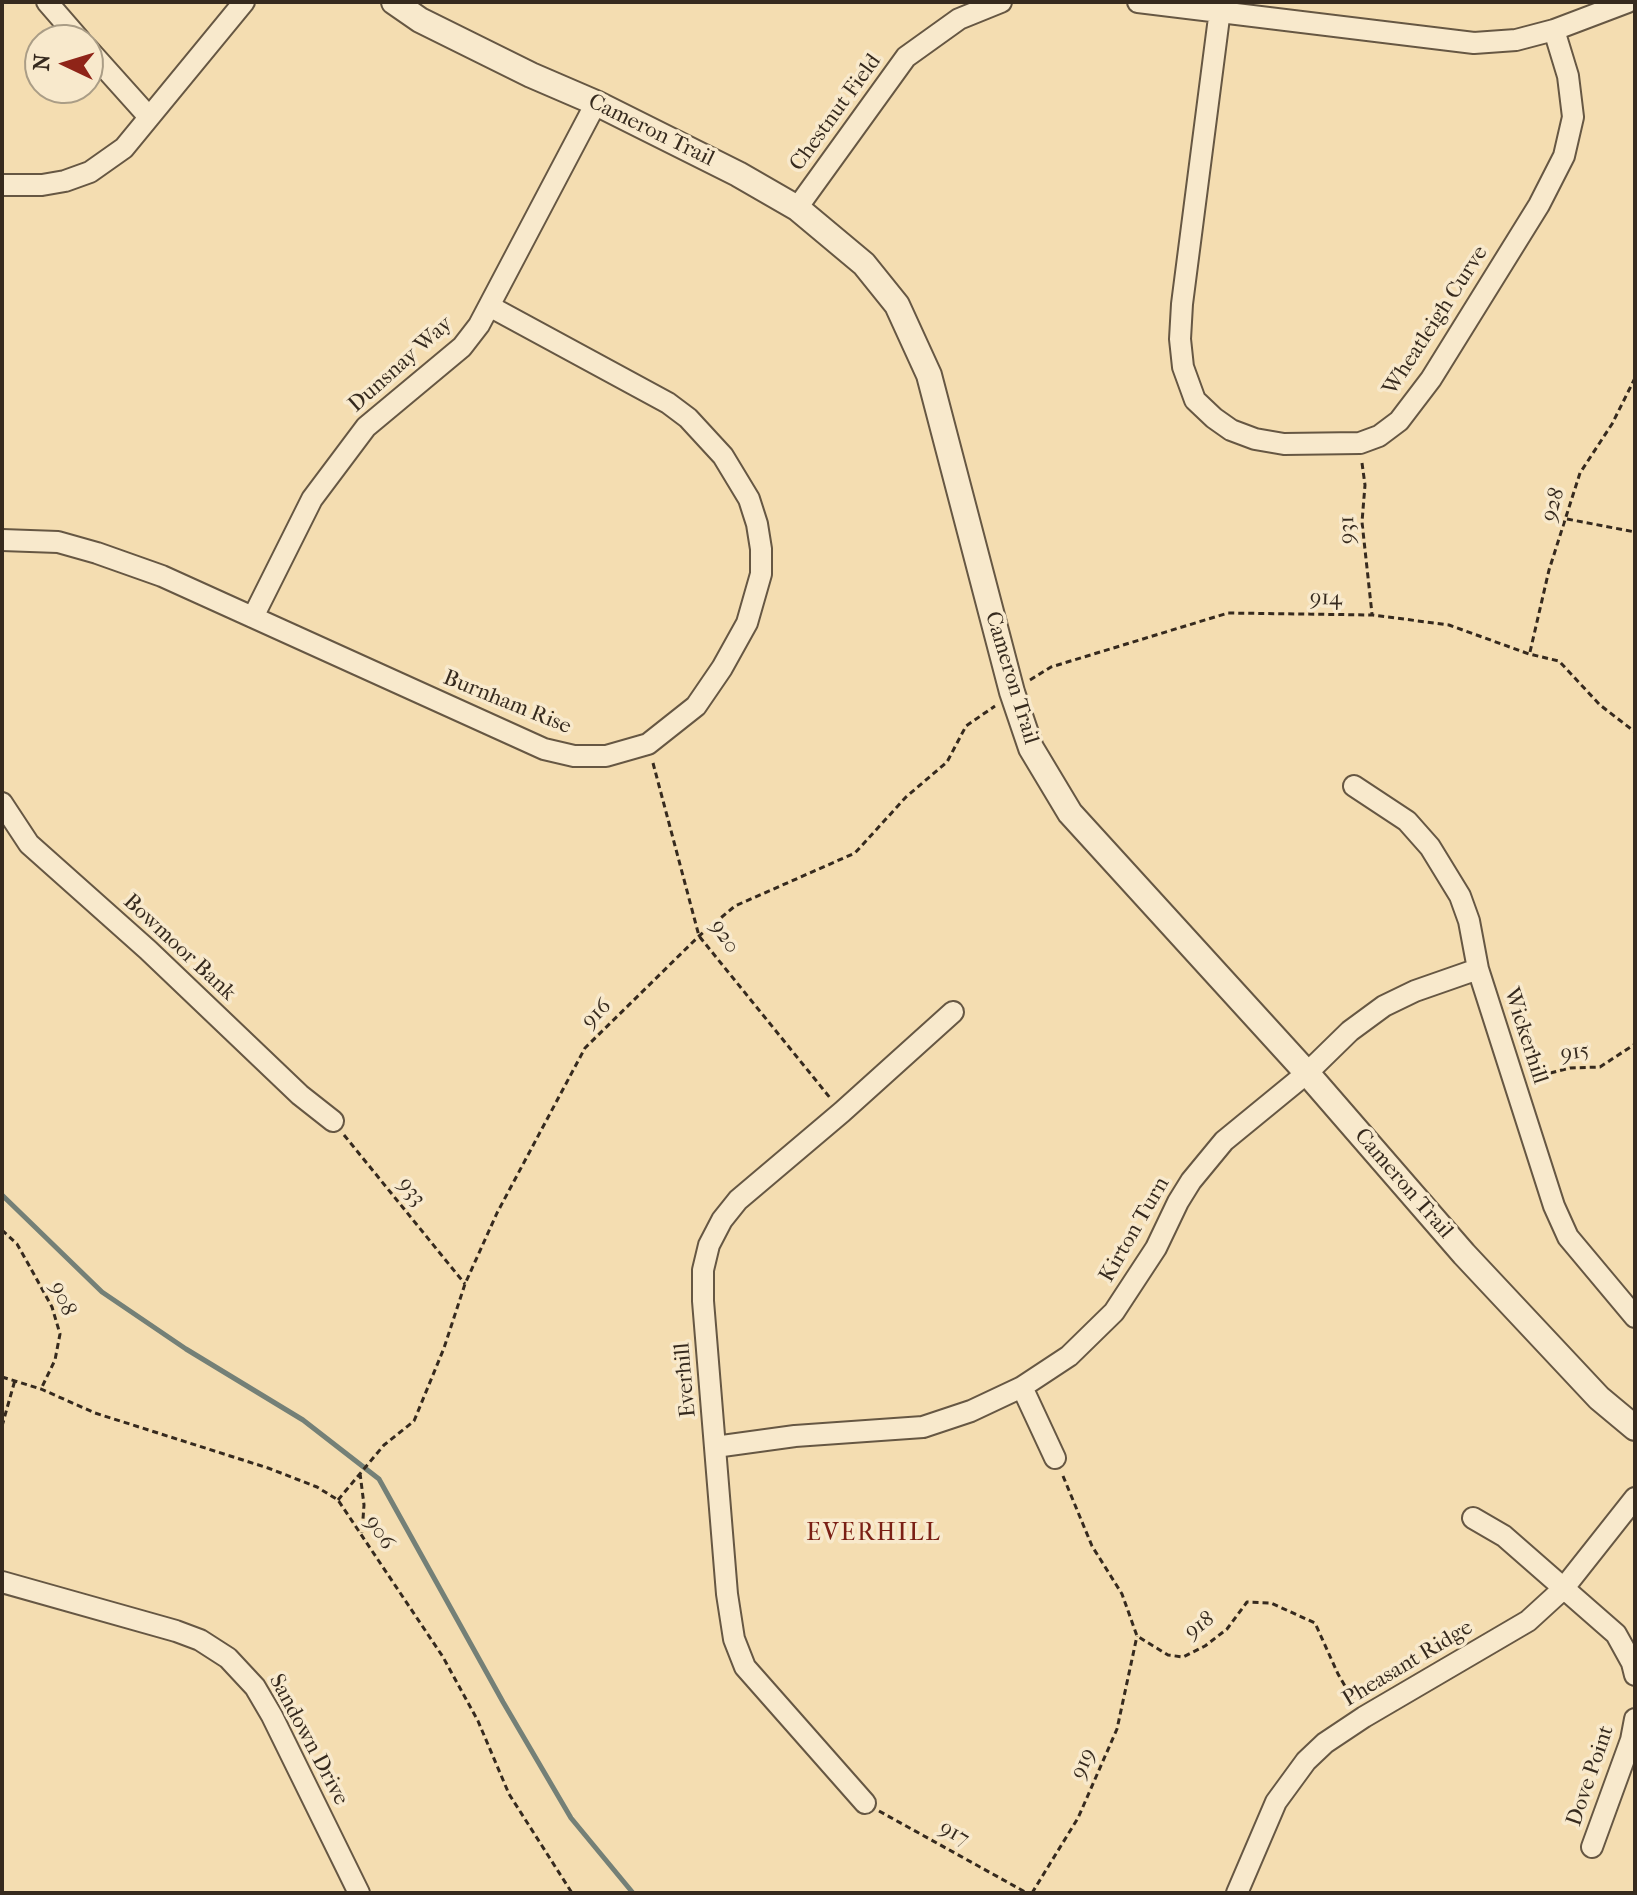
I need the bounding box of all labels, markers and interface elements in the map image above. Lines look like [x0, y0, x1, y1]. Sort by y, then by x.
north arrow [24, 24, 104, 104]
street label: Chestnut Field [785, 49, 887, 177]
text: N [29, 53, 56, 72]
street label: Cameron Trail [584, 89, 718, 173]
street label: Wheatleigh Curve [1378, 241, 1494, 401]
street label: Dunsnay Way [344, 311, 458, 419]
street label: 928 [1536, 485, 1572, 525]
street label: 931 [1335, 516, 1361, 544]
street label: 914 [1310, 586, 1342, 612]
street label: Cameron Trail [978, 609, 1044, 747]
street label: Burnham Rise [439, 665, 575, 741]
street label: Bowmoor Bank [117, 889, 241, 1007]
street label: 920 [703, 915, 745, 959]
street label: Wickerhill [1497, 985, 1553, 1087]
street label: 916 [577, 994, 617, 1034]
street label: 915 [1559, 1038, 1591, 1068]
street label: Cameron Trail [1348, 1124, 1458, 1244]
street label: 933 [391, 1172, 431, 1212]
street label: Kirton Turn [1094, 1173, 1176, 1287]
street label: 908 [43, 1278, 81, 1320]
street label: Everhill [670, 1342, 702, 1418]
street label: 906 [358, 1511, 400, 1555]
district label: EVERHILL [806, 1520, 942, 1548]
street label: 918 [1180, 1606, 1220, 1646]
street label: Pheasant Ridge [1338, 1615, 1478, 1713]
street label: Sandown Drive [262, 1670, 354, 1810]
street label: Dove Point [1562, 1722, 1620, 1830]
street label: 919 [1066, 1745, 1102, 1783]
street label: 917 [934, 1815, 974, 1853]

